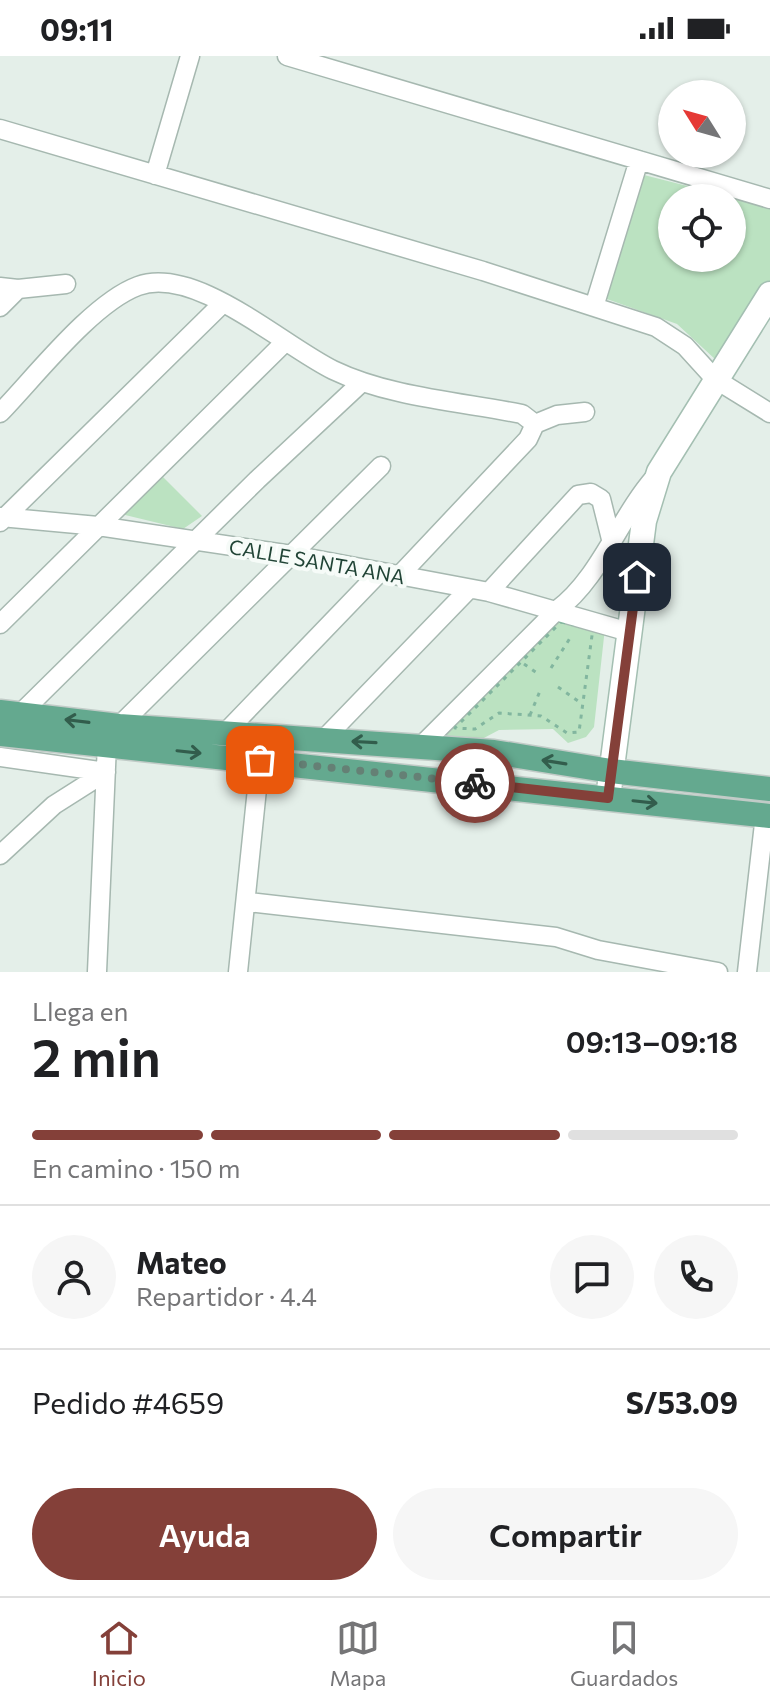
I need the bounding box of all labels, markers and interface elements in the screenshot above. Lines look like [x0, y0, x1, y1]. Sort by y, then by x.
text: 09:11 [40, 10, 114, 47]
north arrow [658, 80, 746, 168]
map controls [658, 80, 746, 272]
button: locate [658, 184, 746, 272]
street label: CALLE SANTA ANA [227, 534, 407, 588]
pin [603, 543, 671, 611]
icon: home [615, 555, 659, 599]
one-way arrow [65, 713, 90, 728]
pin [226, 726, 294, 794]
one-way arrow [351, 734, 378, 749]
icon: bag [238, 738, 282, 782]
courier [435, 743, 515, 823]
one-way arrow [175, 745, 202, 760]
one-way arrow [541, 754, 567, 769]
icon: bike [453, 761, 497, 805]
one-way arrow [631, 795, 658, 810]
text: Llega en [32, 995, 128, 1026]
text: 09:13–09:18 [566, 1022, 738, 1059]
text: 2 min [32, 1024, 161, 1088]
text: En camino · 150 m [32, 1152, 240, 1183]
button: person [32, 1235, 116, 1319]
button: chat [550, 1235, 634, 1319]
button: phone [654, 1235, 738, 1319]
text: Mateo [136, 1243, 227, 1280]
text: Repartidor · 4.4 [136, 1280, 317, 1311]
text: Pedido #4659 [32, 1383, 224, 1420]
text: S/53.09 [626, 1383, 738, 1420]
button: Ayuda [32, 1488, 377, 1580]
button: Compartir [393, 1488, 738, 1580]
tab: Inicio [92, 1616, 146, 1691]
tab: Mapa [330, 1616, 386, 1691]
tab: Guardados [570, 1616, 678, 1691]

